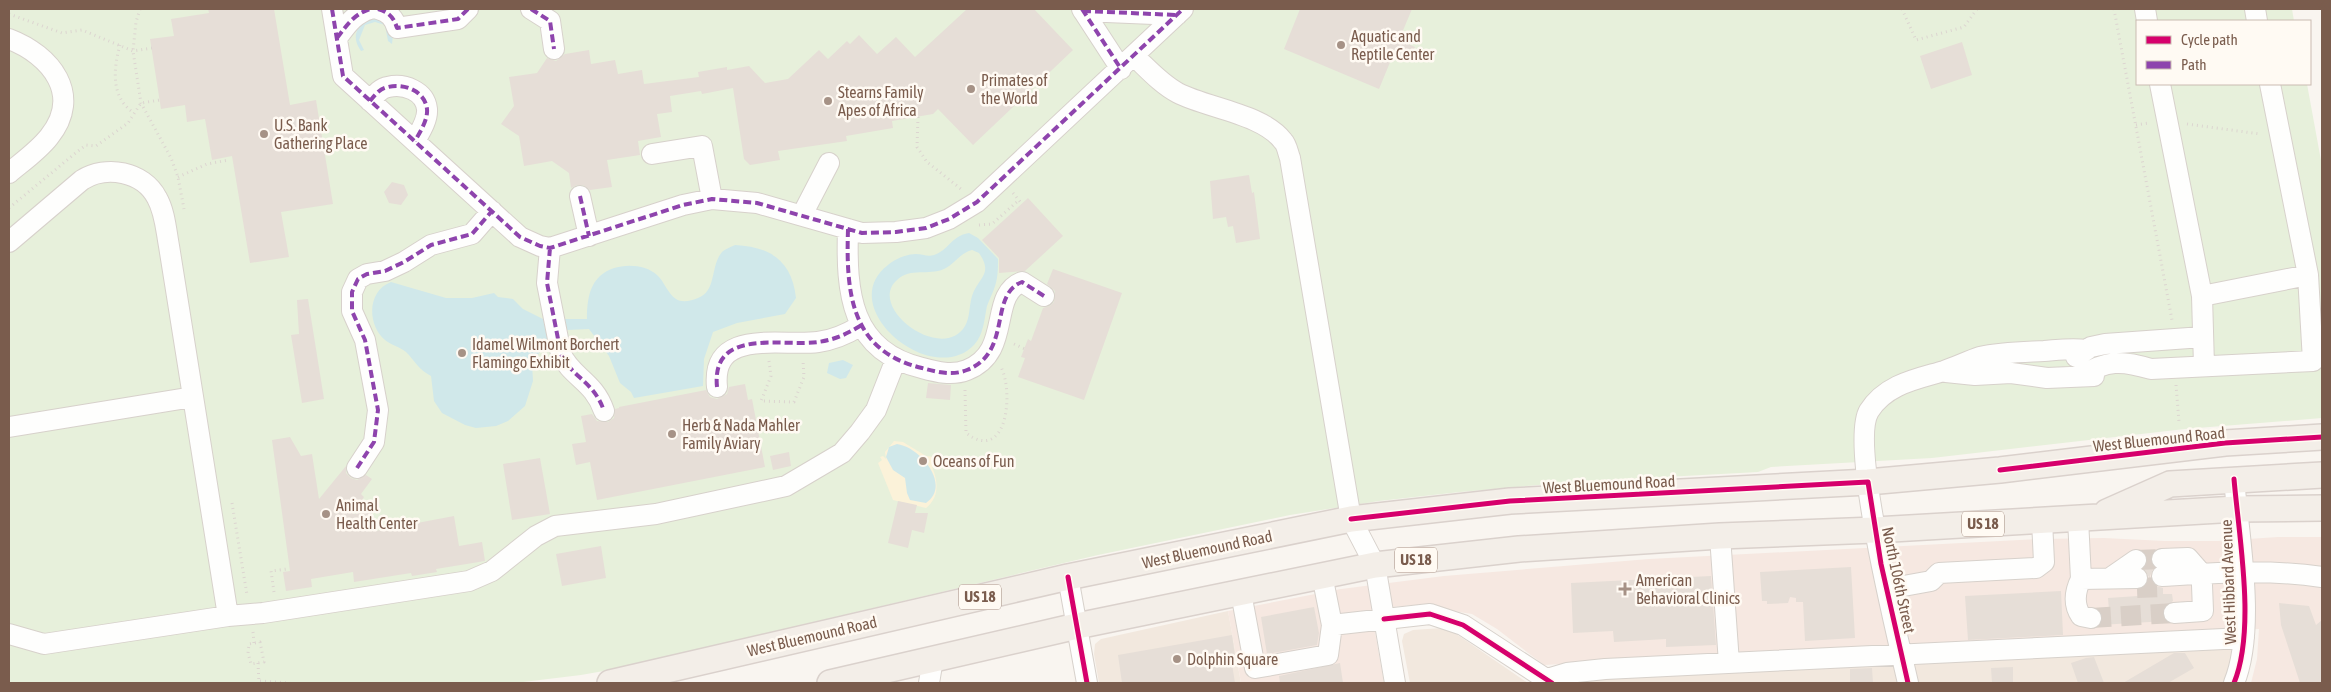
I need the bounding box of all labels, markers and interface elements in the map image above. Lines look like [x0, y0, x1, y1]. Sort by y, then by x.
legend [2136, 20, 2311, 85]
place label: Aquatic and Reptile Center [1351, 27, 1435, 64]
text: Cycle path [2181, 31, 2238, 48]
marker: Aquatic and Reptile Center [1335, 39, 1347, 51]
text: Path [2181, 56, 2207, 73]
place label: Primates of the World [981, 71, 1048, 107]
place label: Stearns Family Apes of Africa [838, 83, 924, 120]
marker: Primates of the World [965, 83, 977, 95]
marker: Stearns Family Apes of Africa [822, 95, 834, 107]
place label: U.S. Bank Gathering Place [274, 116, 368, 153]
marker: U.S. Bank Gathering Place [258, 128, 270, 140]
place label: Idamel Wilmont Borchert Flamingo Exhibit [472, 335, 620, 372]
marker: Idamel Wilmont Borchert Flamingo Exhibit [456, 347, 468, 359]
place label: Herb & Nada Mahler Family Aviary [682, 416, 800, 453]
street label: West Bluemound Road [2092, 423, 2226, 455]
marker: Herb & Nada Mahler Family Aviary [666, 428, 678, 440]
place label: Oceans of Fun [933, 452, 1014, 470]
marker: Oceans of Fun [917, 455, 929, 467]
street label: West Bluemound Road [1542, 472, 1676, 496]
place label: Animal Health Center [336, 496, 418, 532]
marker: Animal Health Center [320, 508, 332, 520]
road number: US 18 [1962, 512, 2004, 536]
street label: West Hibbard Avenue [2217, 519, 2239, 645]
street label: North 106th Street [1879, 525, 1919, 635]
street label: West Bluemound Road [1140, 526, 1274, 572]
road number: US 18 [1395, 548, 1437, 572]
place label: American Behavioral Clinics [1636, 571, 1741, 607]
marker: American Behavioral Clinics [1618, 582, 1632, 596]
road number: US 18 [959, 584, 1001, 610]
street label: West Bluemound Road [745, 612, 879, 660]
place label: Dolphin Square [1187, 650, 1278, 669]
marker: Dolphin Square [1171, 653, 1183, 665]

